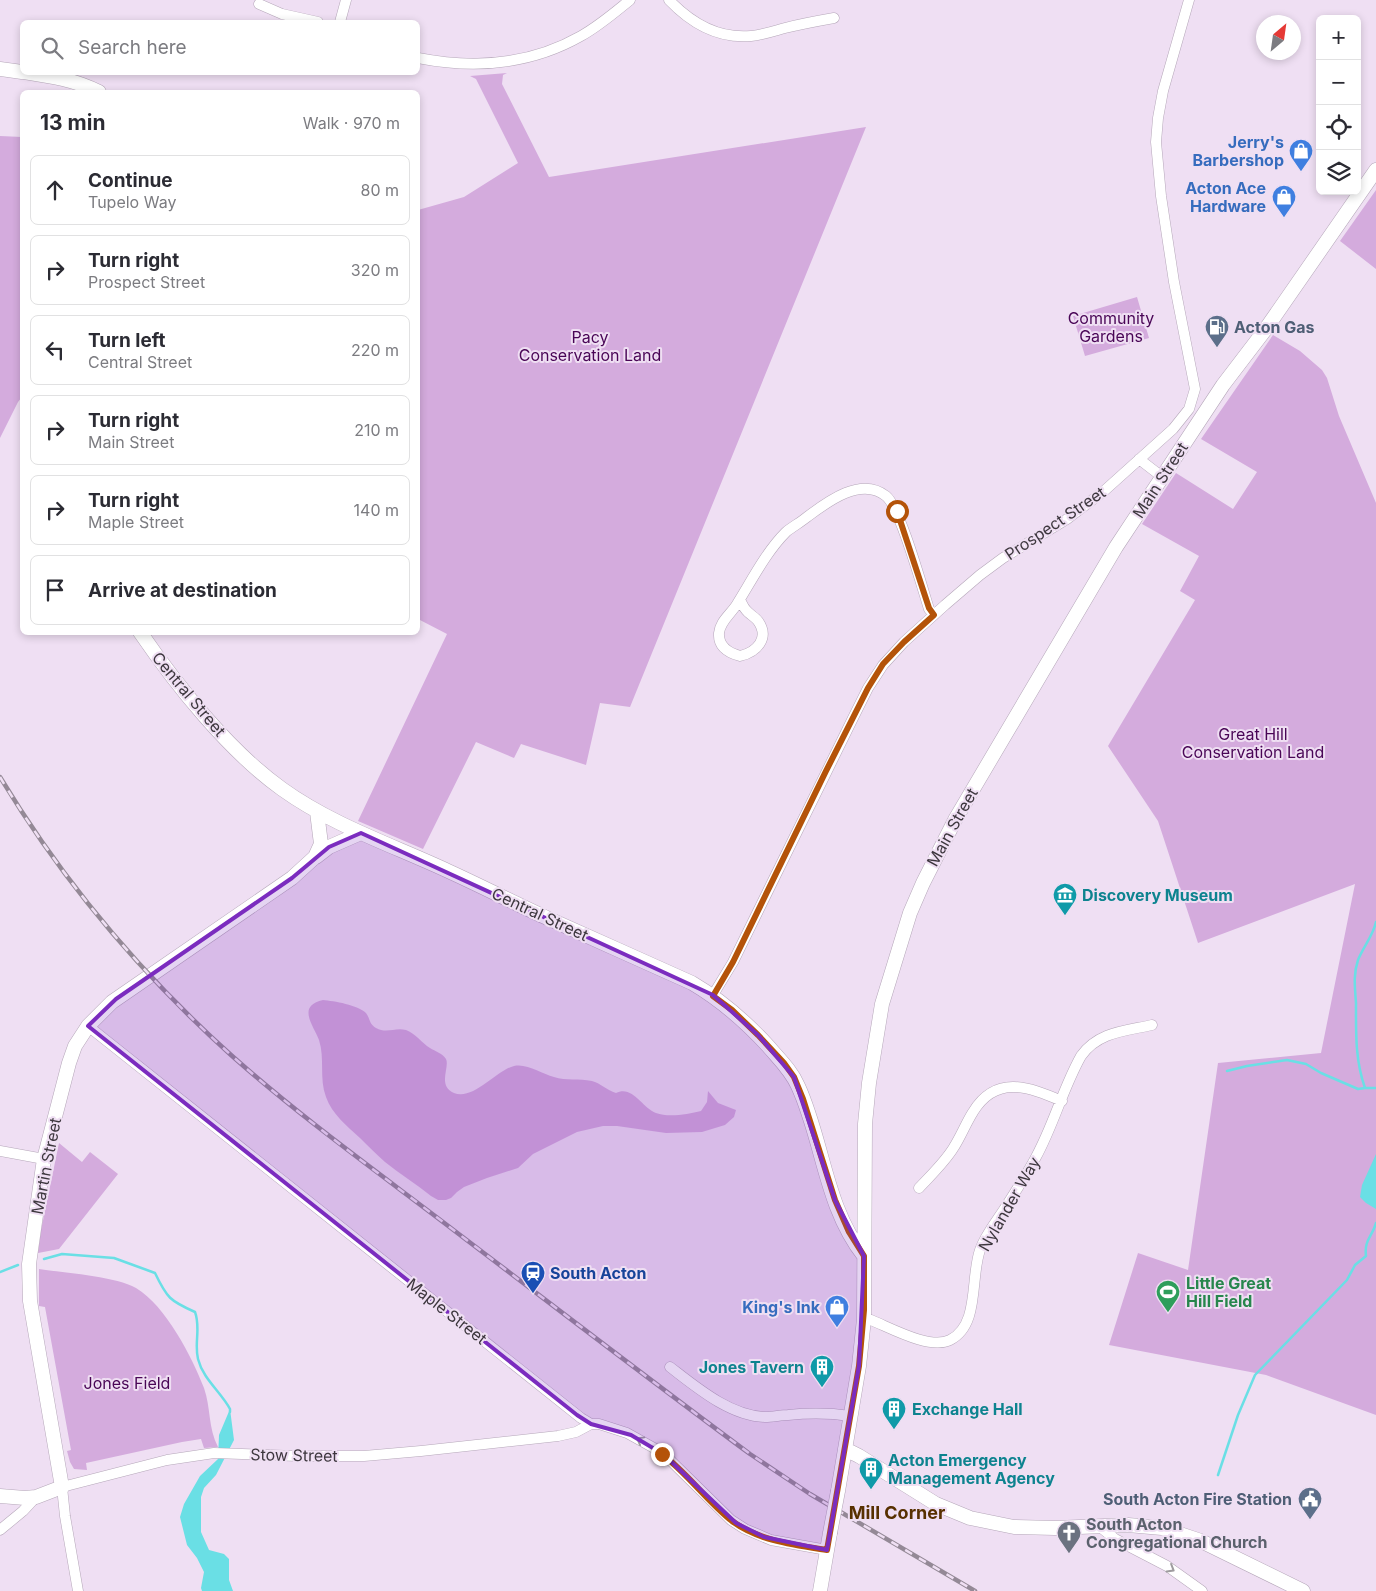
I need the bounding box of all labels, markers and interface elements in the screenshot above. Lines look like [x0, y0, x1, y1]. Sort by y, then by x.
north arrow [1256, 15, 1301, 60]
map controls [1316, 15, 1361, 195]
button: + [1316, 15, 1361, 60]
search box [20, 20, 420, 75]
icon: search [38, 34, 66, 62]
text: Search here [78, 36, 187, 59]
button: − [1316, 60, 1361, 105]
button: locate [1316, 105, 1361, 150]
text: 13 min [40, 110, 106, 135]
text: Walk · 970 m [303, 113, 400, 133]
place label: Jerry's Barbershop [1192, 132, 1284, 170]
shop icon: Jerry's Barbershop [1288, 138, 1314, 172]
button: layers [1316, 150, 1361, 195]
text: Continue [88, 169, 173, 192]
icon: ahead [41, 176, 69, 204]
place label: Acton Ace Hardware [1185, 178, 1266, 216]
text: 80 m [360, 180, 399, 200]
shop icon: Acton Ace Hardware [1271, 184, 1297, 218]
text: Tupelo Way [88, 192, 176, 212]
text: Turn right [88, 249, 179, 272]
icon: right [41, 256, 69, 284]
text: 320 m [351, 260, 399, 280]
text: Prospect Street [88, 272, 205, 292]
park label: Community Gardens [1068, 308, 1154, 346]
fuel station icon: Acton Gas [1204, 314, 1230, 348]
place label: Acton Gas [1234, 317, 1315, 337]
park label: Pacy Conservation Land [519, 327, 661, 365]
text: Turn left [88, 329, 166, 352]
icon: left [41, 336, 69, 364]
text: 220 m [351, 340, 399, 360]
text: Central Street [88, 352, 192, 372]
text: Turn right [88, 409, 179, 432]
icon: right [41, 416, 69, 444]
text: 210 m [354, 420, 399, 440]
text: Main Street [88, 432, 174, 452]
street label: Main Street [1128, 438, 1192, 522]
street label: Prospect Street [1001, 482, 1109, 564]
text: Turn right [88, 489, 179, 512]
icon: right [41, 496, 69, 524]
text: 140 m [354, 500, 399, 520]
route start [886, 500, 909, 523]
text: Maple Street [88, 512, 184, 532]
icon: arrive [41, 576, 69, 604]
text: Arrive at destination [88, 579, 277, 602]
street label: Central Street [148, 648, 230, 740]
park label: Great Hill Conservation Land [1182, 724, 1324, 762]
street label: Main Street [922, 784, 982, 870]
museum icon: Discovery Museum [1052, 882, 1078, 916]
street label: Central Street [489, 883, 591, 945]
place label: Discovery Museum [1082, 885, 1233, 905]
street label: Martin Street [27, 1116, 65, 1216]
street label: Nylander Way [974, 1153, 1044, 1255]
station icon: South Acton [520, 1260, 546, 1294]
place label: South Acton [550, 1263, 646, 1283]
place label: Little Great Hill Field [1186, 1273, 1271, 1311]
street label: Maple Street [403, 1274, 491, 1348]
sports icon: Little Great Hill Field [1155, 1279, 1181, 1313]
shop icon: King's Ink [824, 1294, 850, 1328]
place label: King's Ink [742, 1297, 821, 1317]
building icon: Jones Tavern [809, 1354, 835, 1388]
place label: Jones Tavern [699, 1357, 804, 1377]
park label: Jones Field [84, 1373, 170, 1393]
building icon: Exchange Hall [881, 1396, 907, 1430]
place label: Exchange Hall [912, 1399, 1023, 1419]
one-way arrow [636, 1436, 645, 1446]
route end [651, 1443, 674, 1466]
street label: Stow Street [250, 1444, 338, 1466]
place label: Acton Emergency Management Agency [888, 1450, 1055, 1488]
building icon: Acton Emergency Management Agency [858, 1456, 884, 1490]
public building icon: South Acton Fire Station [1297, 1486, 1323, 1520]
place label: South Acton Fire Station [1103, 1489, 1292, 1509]
district label: Mill Corner [849, 1502, 945, 1523]
place label: South Acton Congregational Church [1086, 1514, 1267, 1552]
church icon: South Acton Congregational Church [1056, 1520, 1082, 1554]
one-way arrow [1165, 1562, 1174, 1572]

